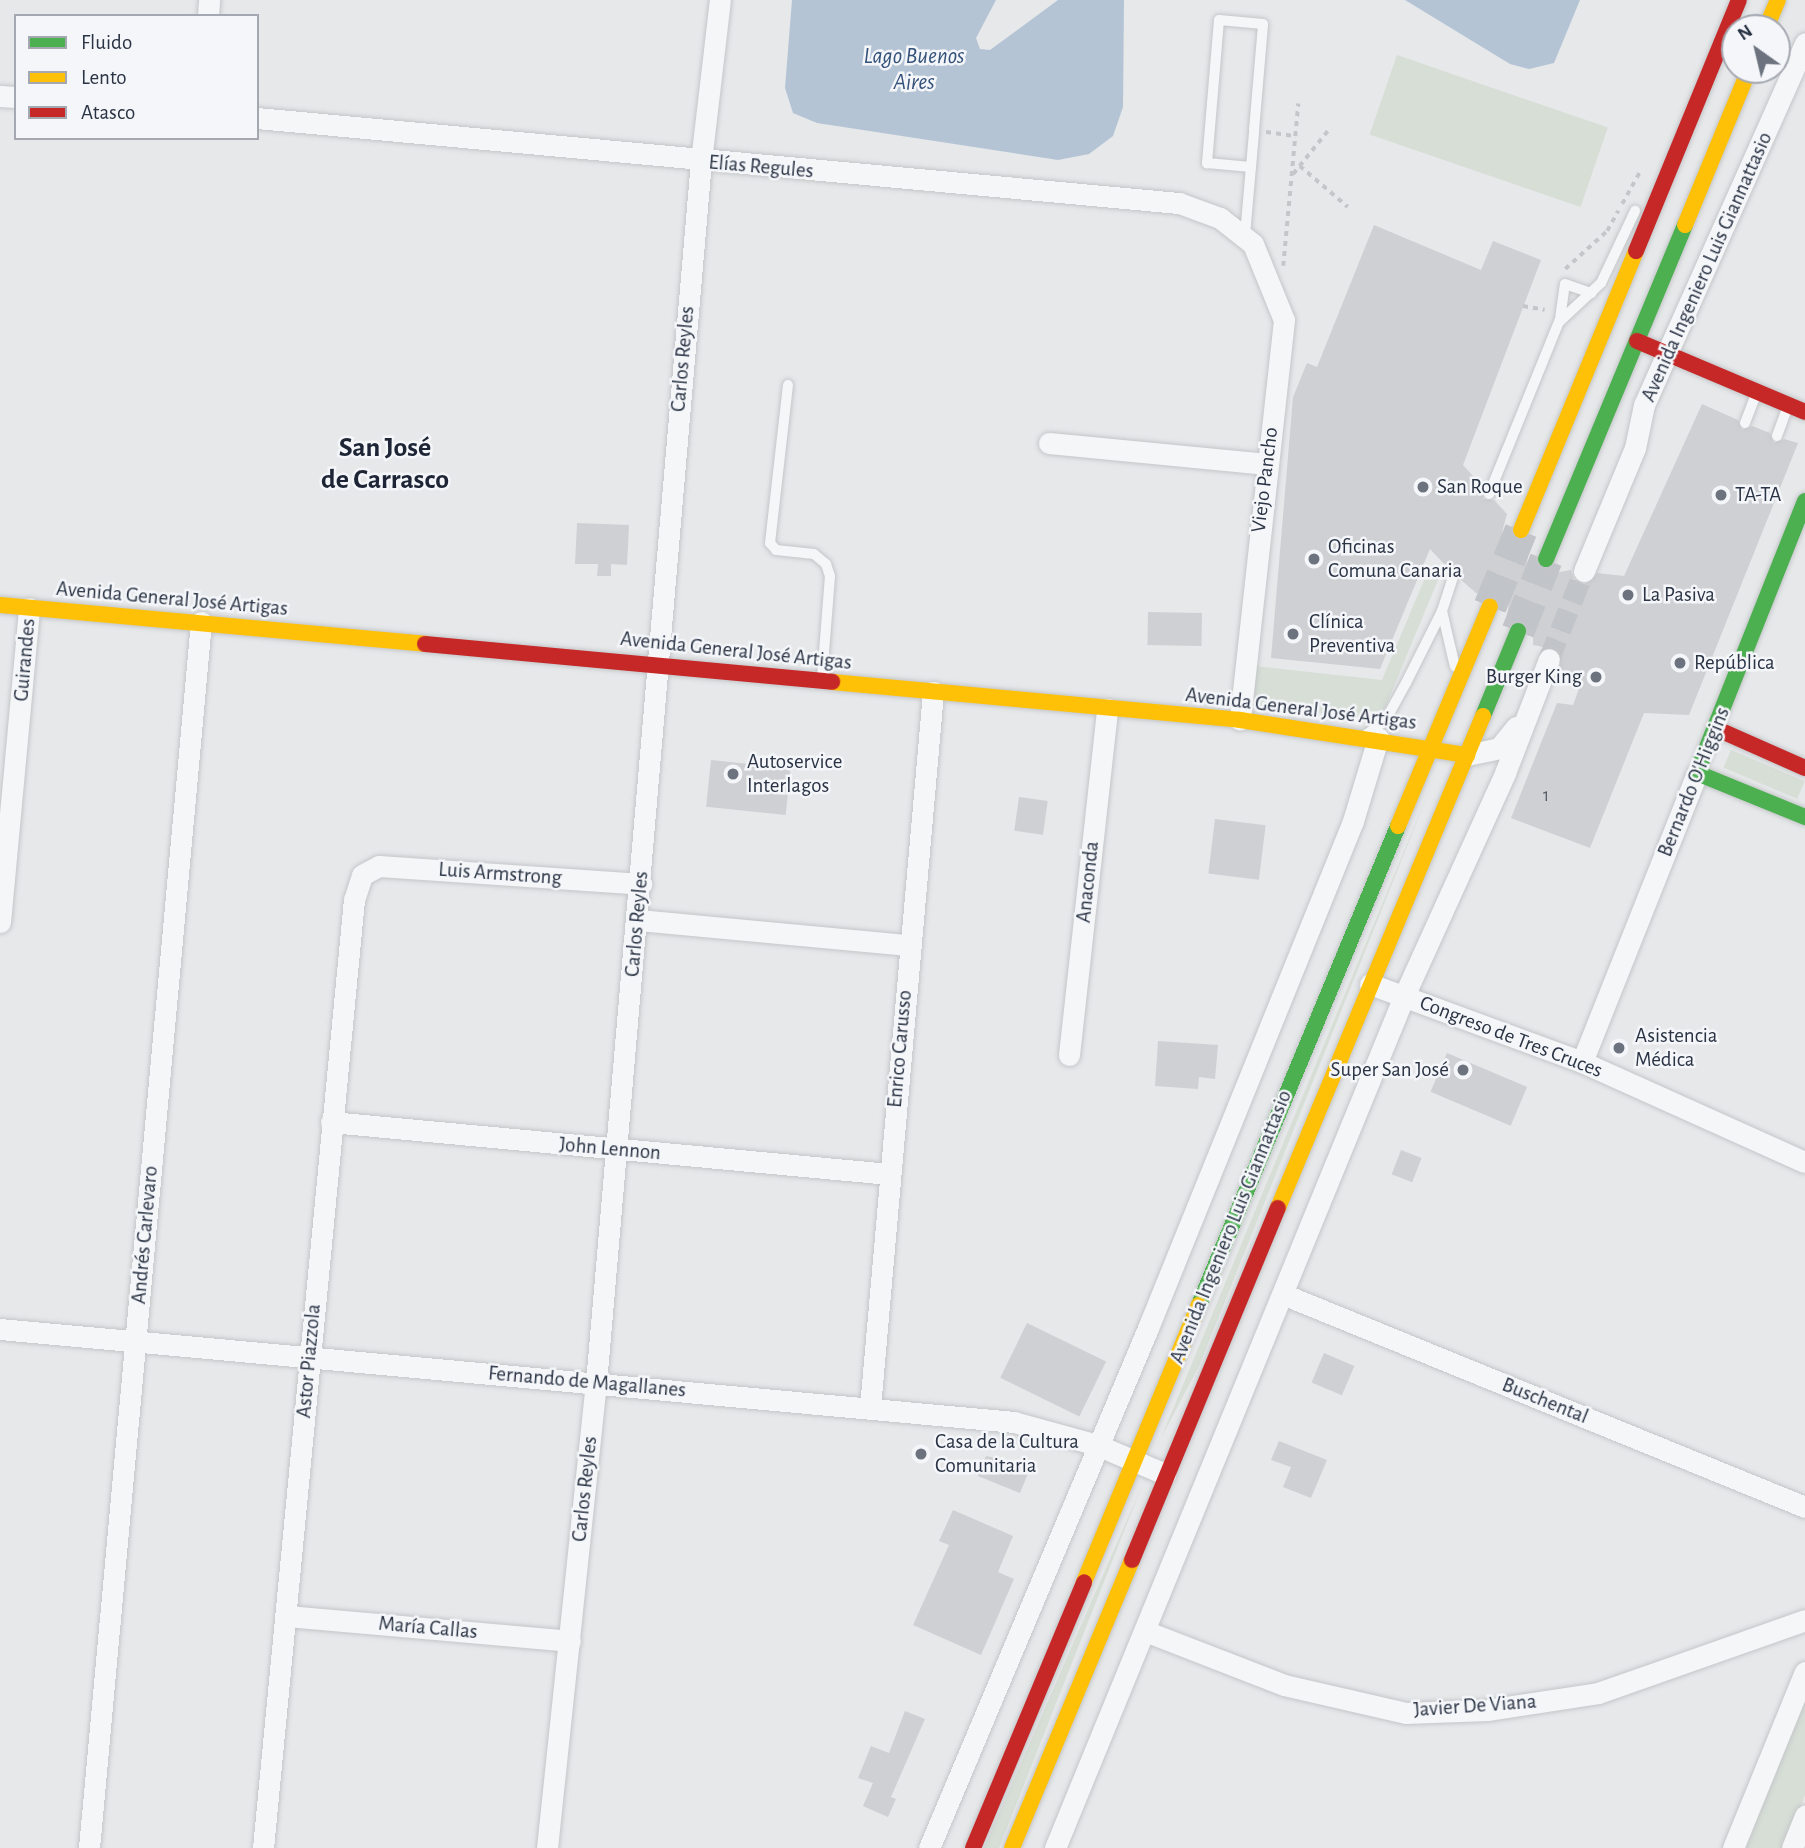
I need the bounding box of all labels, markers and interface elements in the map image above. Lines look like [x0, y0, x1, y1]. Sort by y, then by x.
legend [14, 14, 259, 140]
north arrow [1721, 14, 1791, 84]
text: N [1734, 21, 1756, 44]
text: Fluido [81, 32, 132, 53]
water label: Lago Buenos Aires [864, 43, 964, 97]
text: Lento [81, 67, 127, 88]
text: Atasco [81, 102, 135, 123]
street label: Avenida Ingeniero Luis Giannattasio [1636, 128, 1778, 406]
street label: Elías Regules [707, 150, 815, 184]
street label: Carlos Reyles [666, 305, 700, 413]
street label: Viejo Pancho [1246, 426, 1284, 534]
district label: San José de Carrasco [321, 431, 449, 497]
place label: San Roque [1437, 474, 1523, 500]
marker: San Roque [1415, 479, 1431, 495]
place label: TA-TA [1735, 482, 1781, 508]
marker: TA-TA [1713, 487, 1729, 503]
place label: Oficinas Comuna Canaria [1328, 534, 1462, 584]
marker: Oficinas Comuna Canaria [1306, 551, 1322, 567]
street label: Avenida General José Artigas [55, 576, 289, 622]
place label: La Pasiva [1642, 582, 1715, 608]
marker: La Pasiva [1620, 587, 1636, 603]
place label: Clínica Preventiva [1309, 609, 1395, 659]
street label: Guirandes [9, 617, 41, 703]
marker: Clínica Preventiva [1283, 624, 1303, 644]
street label: Avenida General José Artigas [619, 626, 853, 676]
place label: República [1694, 650, 1775, 676]
marker: República [1672, 655, 1688, 671]
place label: Burger King [1486, 664, 1582, 690]
marker: Burger King [1588, 669, 1604, 685]
street label: Avenida General José Artigas [1184, 682, 1418, 736]
street label: Bernardo O'Higgins [1652, 703, 1736, 861]
place label: Autoservice Interlagos [747, 749, 842, 799]
marker: Autoservice Interlagos [725, 766, 741, 782]
house number: 1 [1543, 785, 1549, 807]
street label: Anaconda [1071, 840, 1105, 924]
street label: Luis Armstrong [437, 857, 563, 891]
street label: Carlos Reyles [620, 870, 654, 978]
street label: Enrico Carusso [882, 989, 918, 1109]
street label: Congreso de Tres Cruces [1416, 991, 1606, 1083]
place label: Asistencia Médica [1635, 1023, 1718, 1073]
marker: Asistencia Médica [1609, 1038, 1629, 1058]
place label: Super San José [1331, 1057, 1449, 1083]
marker: Super San José [1455, 1062, 1471, 1078]
street label: Avenida Ingeniero Luis Giannattasio [1165, 1087, 1297, 1367]
street label: John Lennon [558, 1132, 662, 1166]
street label: Andrés Carlevaro [126, 1165, 164, 1305]
street label: Astor Piazzola [291, 1303, 327, 1419]
street label: Fernando de Magallanes [487, 1361, 687, 1403]
street label: Buschental [1498, 1372, 1592, 1430]
place label: Casa de la Cultura Comunitaria [935, 1429, 1079, 1479]
street label: Carlos Reyles [567, 1435, 603, 1543]
marker: Casa de la Cultura Comunitaria [913, 1446, 929, 1462]
street label: María Callas [377, 1611, 479, 1645]
street label: Javier De Viana [1413, 1689, 1537, 1723]

